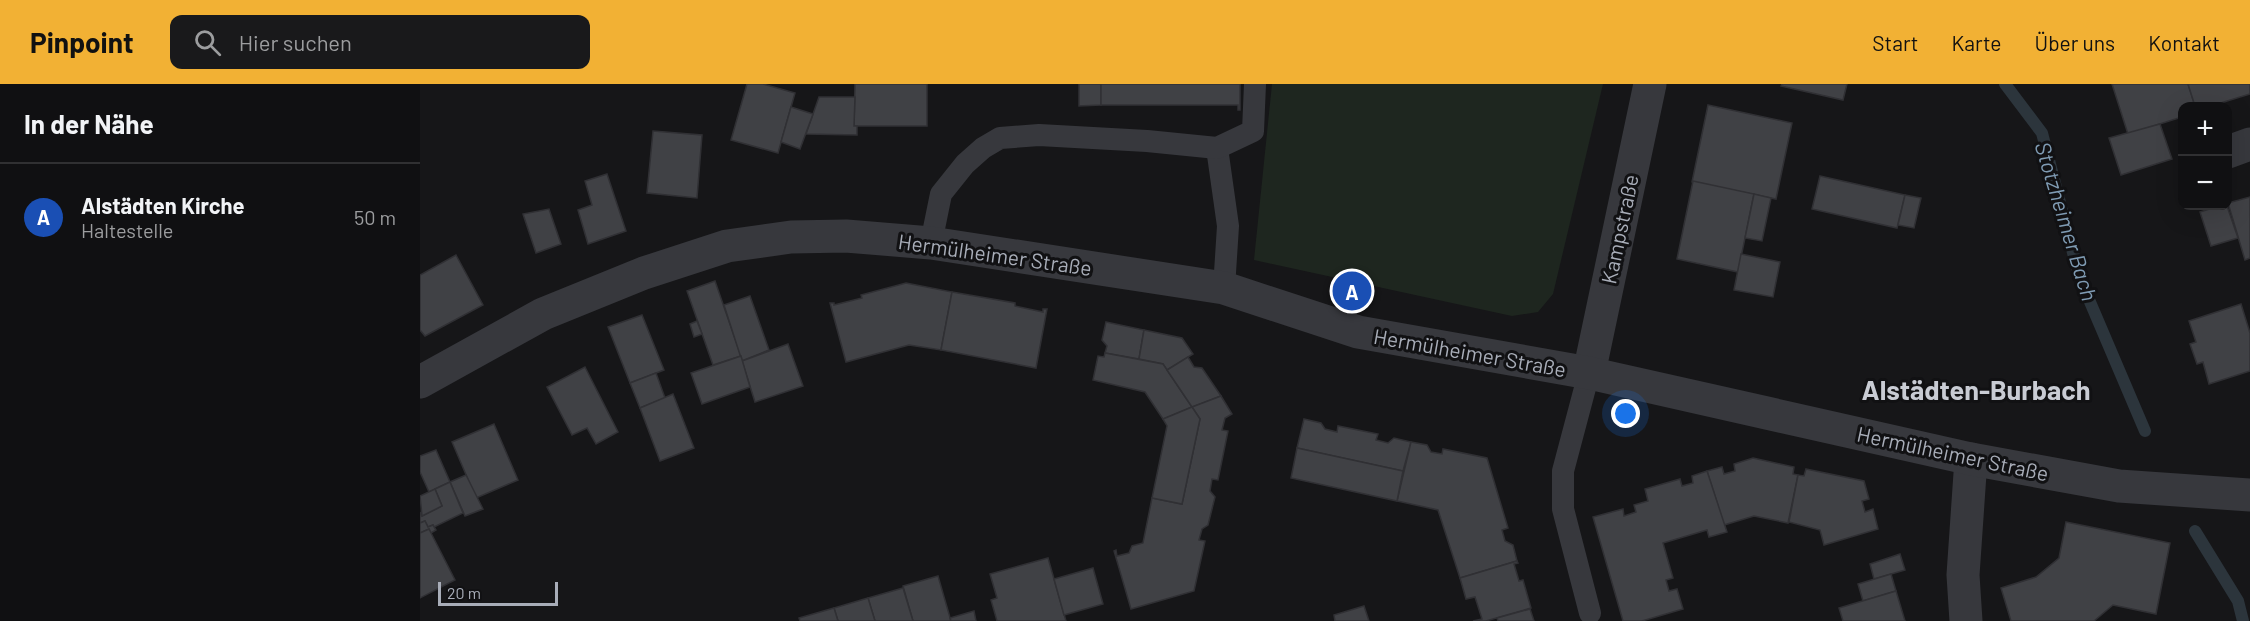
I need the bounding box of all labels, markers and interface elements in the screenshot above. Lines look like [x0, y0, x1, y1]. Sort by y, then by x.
search box [170, 15, 590, 69]
text: Pinpoint [30, 25, 134, 59]
icon: search [191, 26, 224, 59]
text: Hier suchen [239, 29, 352, 55]
text: Start [1872, 30, 1919, 55]
text: Karte [1952, 30, 2002, 55]
text: Über uns [2035, 30, 2115, 55]
text: Kontakt [2148, 30, 2220, 55]
map controls [2178, 102, 2232, 210]
button: + [2178, 102, 2232, 156]
text: In der Nähe [24, 108, 154, 139]
water label: Stotzheimer Bach [2030, 138, 2104, 304]
button: − [2178, 156, 2232, 210]
street label: Kampstraße [1595, 172, 1643, 286]
text: Alstädten Kirche [81, 192, 244, 218]
text: A [37, 205, 50, 229]
text: 50 m [354, 205, 396, 229]
text: Haltestelle [81, 218, 173, 242]
street label: Hermülheimer Straße [897, 228, 1093, 280]
pin: A [1332, 268, 1372, 314]
street label: Hermülheimer Straße [1372, 323, 1568, 381]
district label: Alstädten-Burbach [1862, 373, 2090, 405]
your location [1611, 399, 1640, 428]
street label: Hermülheimer Straße [1855, 420, 2051, 486]
scale bar [438, 579, 558, 606]
text: 20 m [447, 583, 481, 602]

